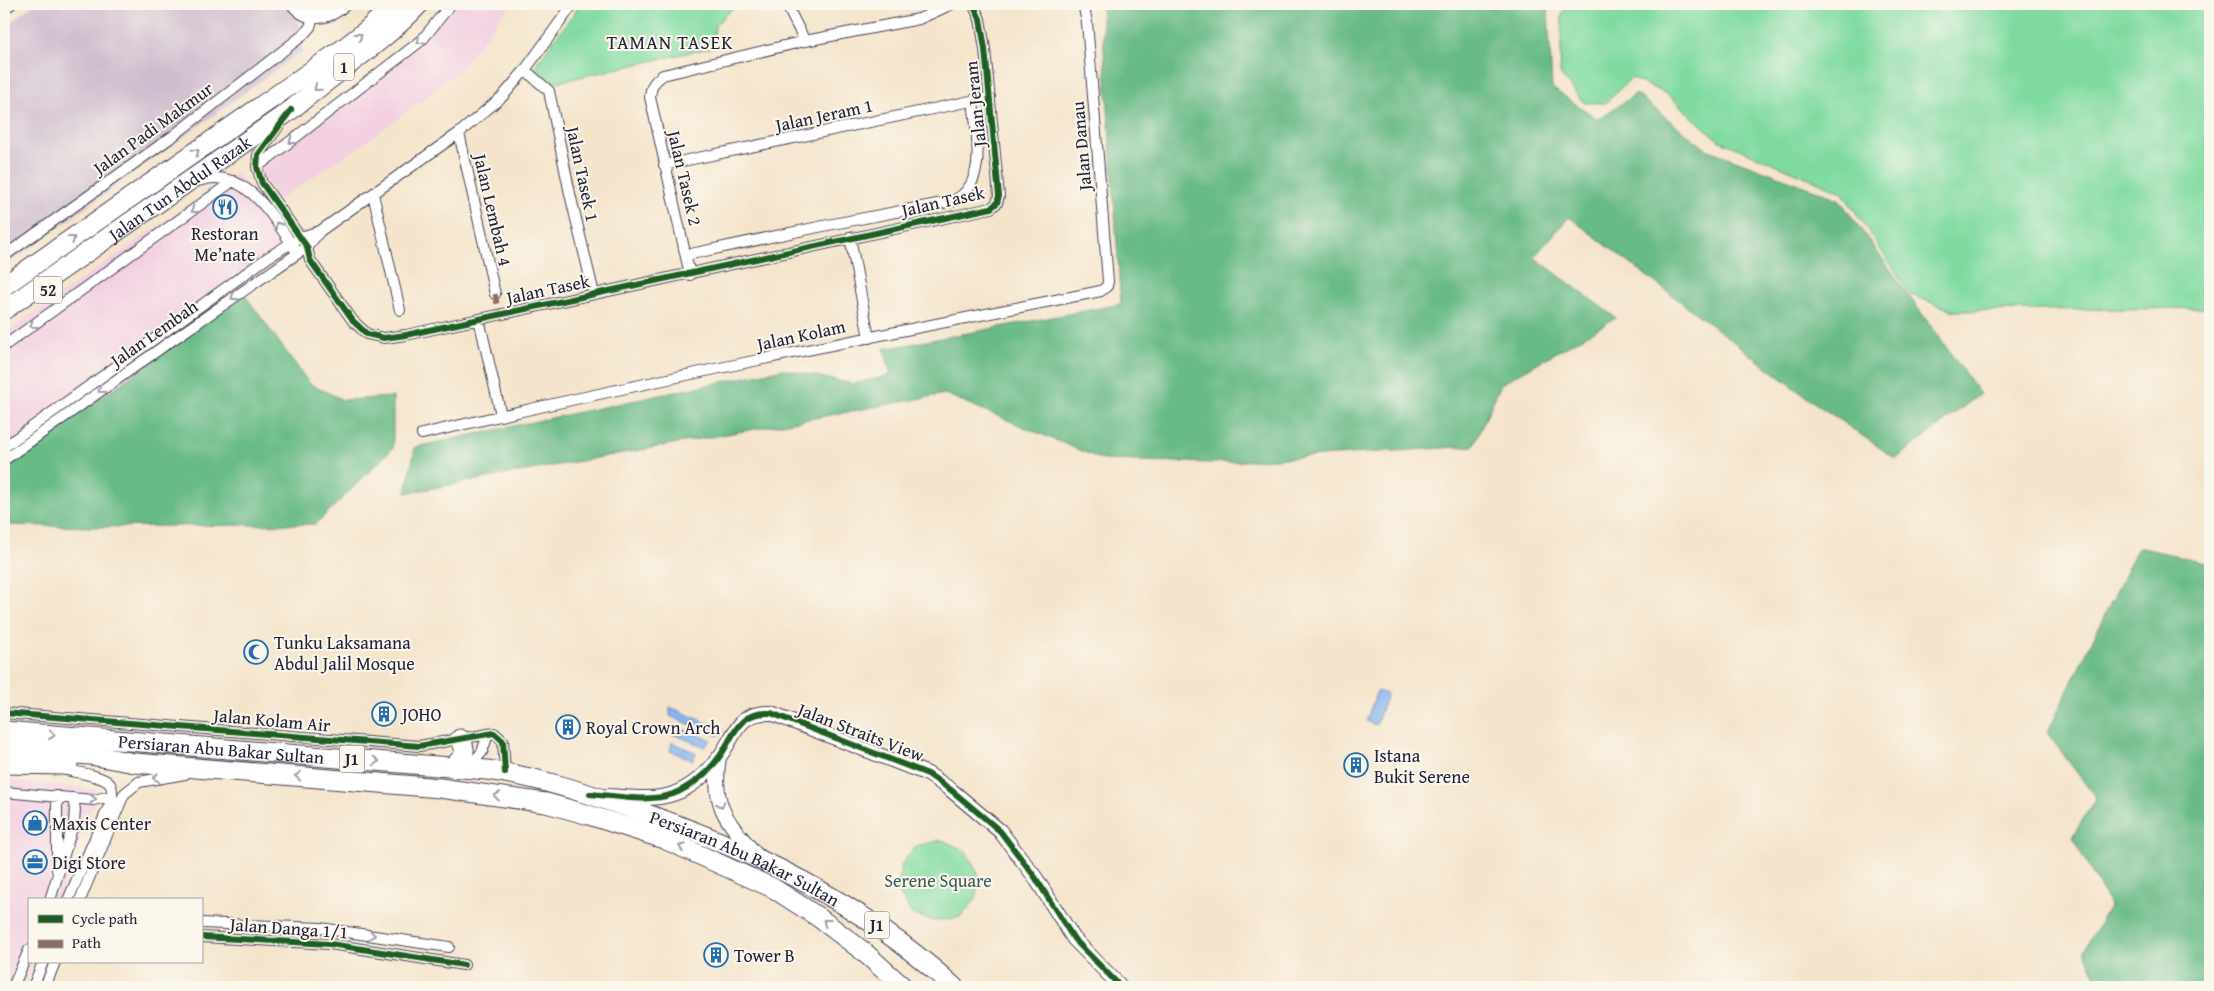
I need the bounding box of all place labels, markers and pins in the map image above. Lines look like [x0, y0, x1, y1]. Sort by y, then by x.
restaurant icon: Restoran Me’nate [212, 194, 238, 220]
place label: Restoran Me’nate [191, 220, 259, 268]
place label: Tunku Laksamana Abdul Jalil Mosque [274, 629, 415, 677]
mosque icon: Tunku Laksamana Abdul Jalil Mosque [243, 639, 269, 665]
building icon: JOHO [371, 701, 397, 727]
place label: JOHO [400, 701, 442, 728]
building icon: Royal Crown Arch [555, 714, 581, 740]
place label: Royal Crown Arch [586, 714, 720, 741]
place label: Istana Bukit Serene [1374, 742, 1470, 790]
building icon: Istana Bukit Serene [1343, 752, 1369, 778]
shop icon: Maxis Center [22, 810, 48, 836]
place label: Maxis Center [52, 810, 152, 837]
office icon: Digi Store [22, 849, 48, 875]
place label: Digi Store [52, 849, 126, 876]
building icon: Tower B [703, 942, 729, 968]
place label: Tower B [734, 942, 795, 969]

